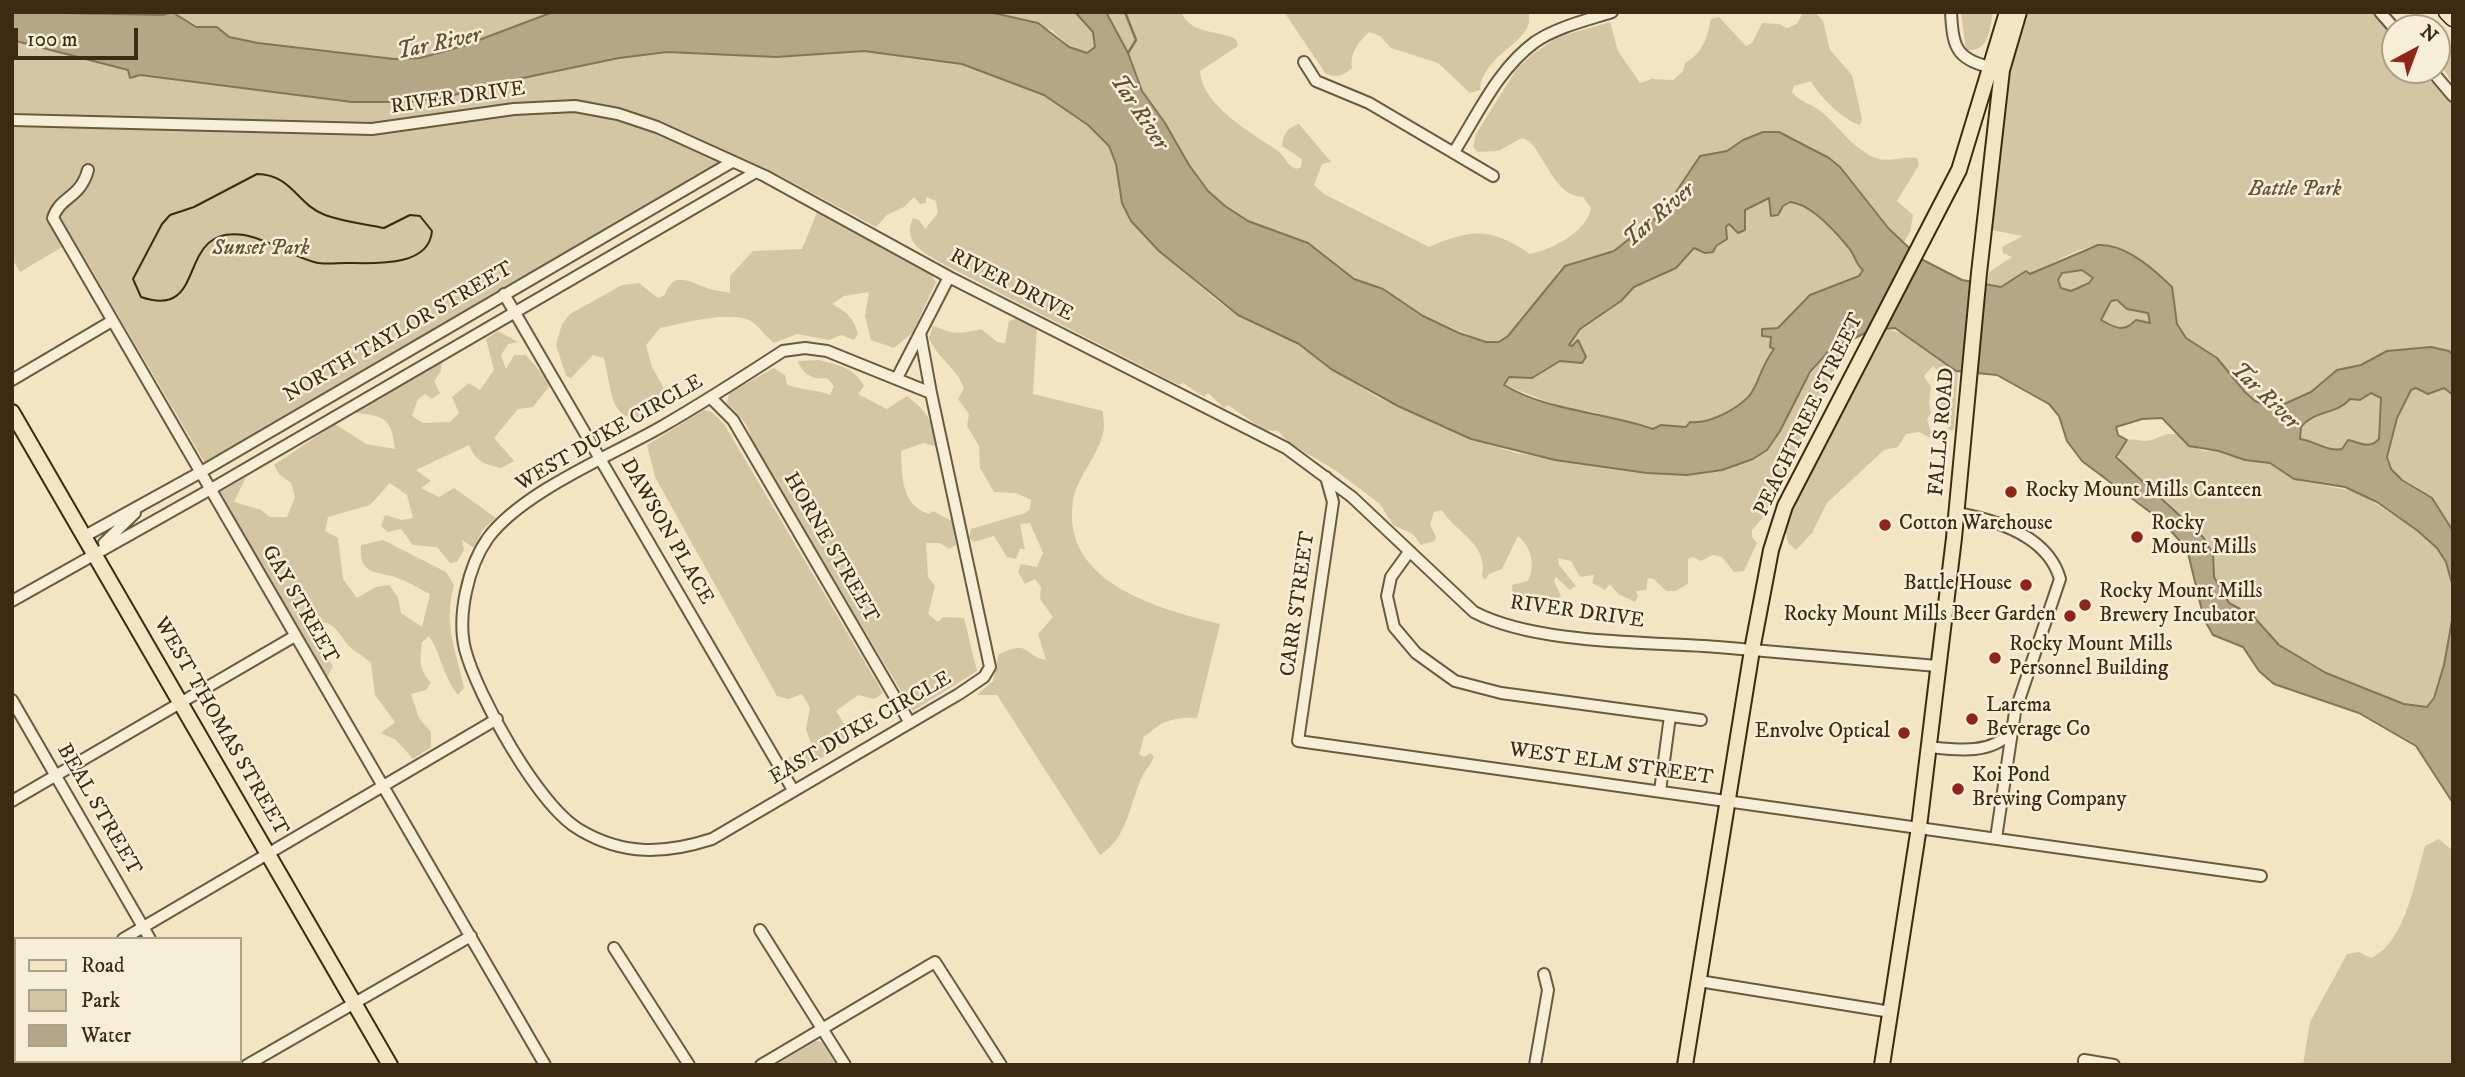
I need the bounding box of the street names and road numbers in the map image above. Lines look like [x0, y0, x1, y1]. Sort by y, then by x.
street label: RIVER DRIVE [389, 77, 527, 121]
street label: RIVER DRIVE [945, 244, 1077, 328]
street label: NORTH TAYLOR STREET [280, 257, 518, 409]
street label: PEACHTREE STREET [1750, 309, 1870, 521]
street label: FALLS ROAD [1925, 367, 1961, 497]
street label: WEST DUKE CIRCLE [512, 370, 708, 498]
street label: DAWSON PLACE [614, 454, 718, 610]
street label: HORNE STREET [777, 468, 883, 628]
street label: CARR STREET [1276, 530, 1322, 678]
street label: GAY STREET [255, 542, 343, 668]
street label: RIVER DRIVE [1508, 591, 1646, 635]
street label: WEST THOMAS STREET [147, 613, 293, 841]
street label: EAST DUKE CIRCLE [766, 667, 956, 791]
street label: WEST ELM STREET [1507, 738, 1715, 792]
street label: BEAL STREET [50, 740, 146, 880]

